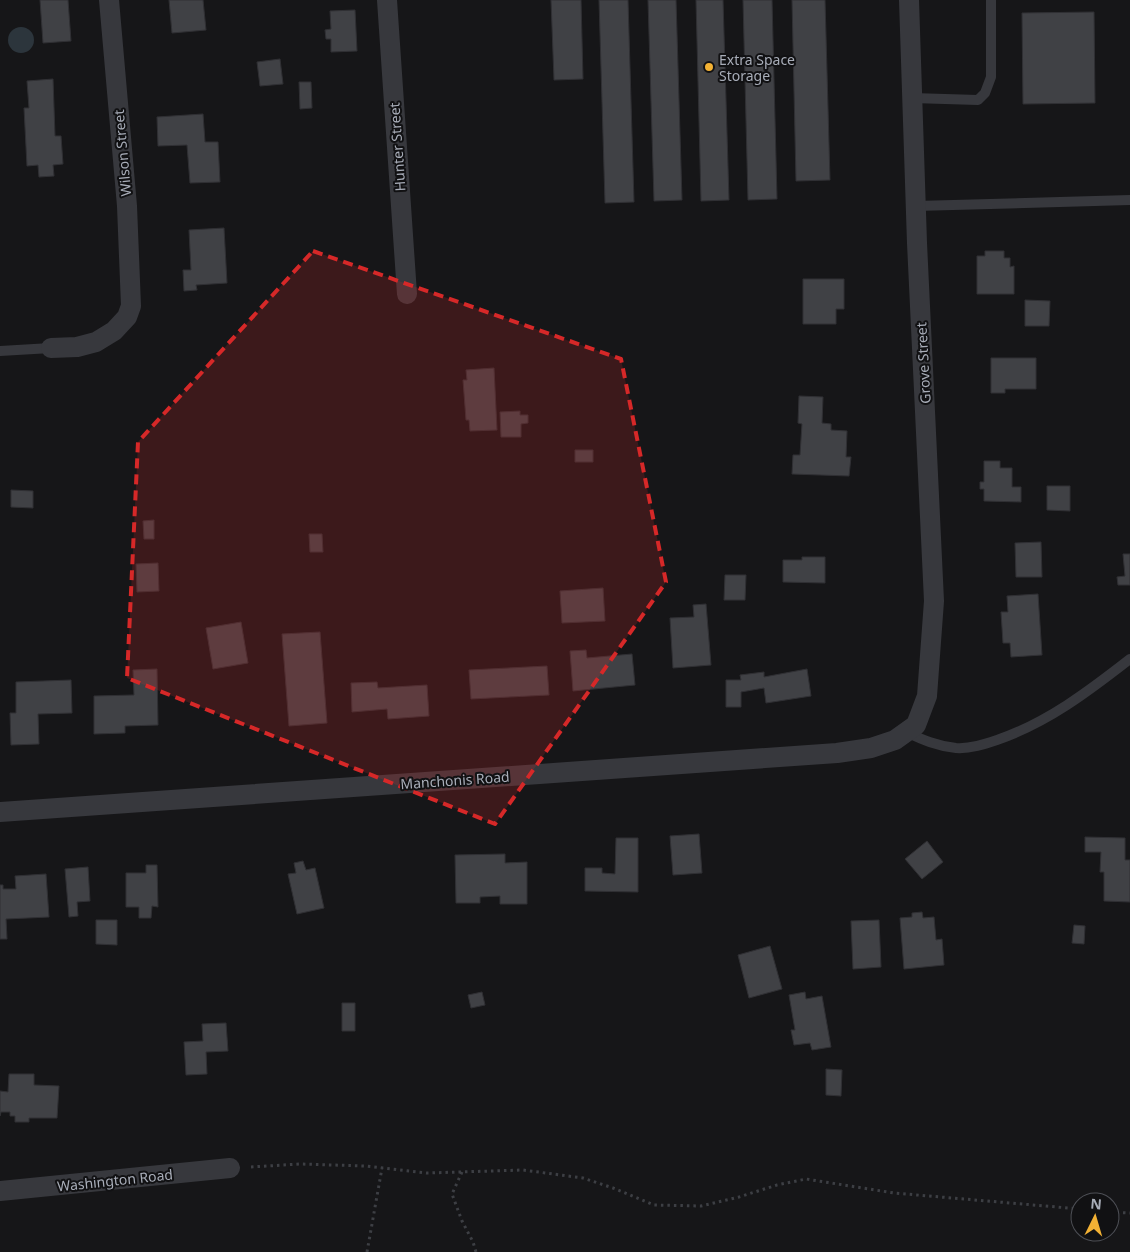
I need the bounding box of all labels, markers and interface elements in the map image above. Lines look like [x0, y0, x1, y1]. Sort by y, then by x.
place label: Extra Space Storage [719, 50, 795, 85]
marker: Extra Space Storage [703, 61, 715, 73]
street label: Hunter Street [384, 102, 410, 192]
street label: Wilson Street [109, 109, 135, 197]
street label: Grove Street [911, 322, 935, 404]
street label: Manchonis Road [400, 767, 510, 793]
street label: Washington Road [56, 1164, 174, 1196]
north arrow [1070, 1192, 1120, 1242]
text: N [1090, 1194, 1103, 1214]

